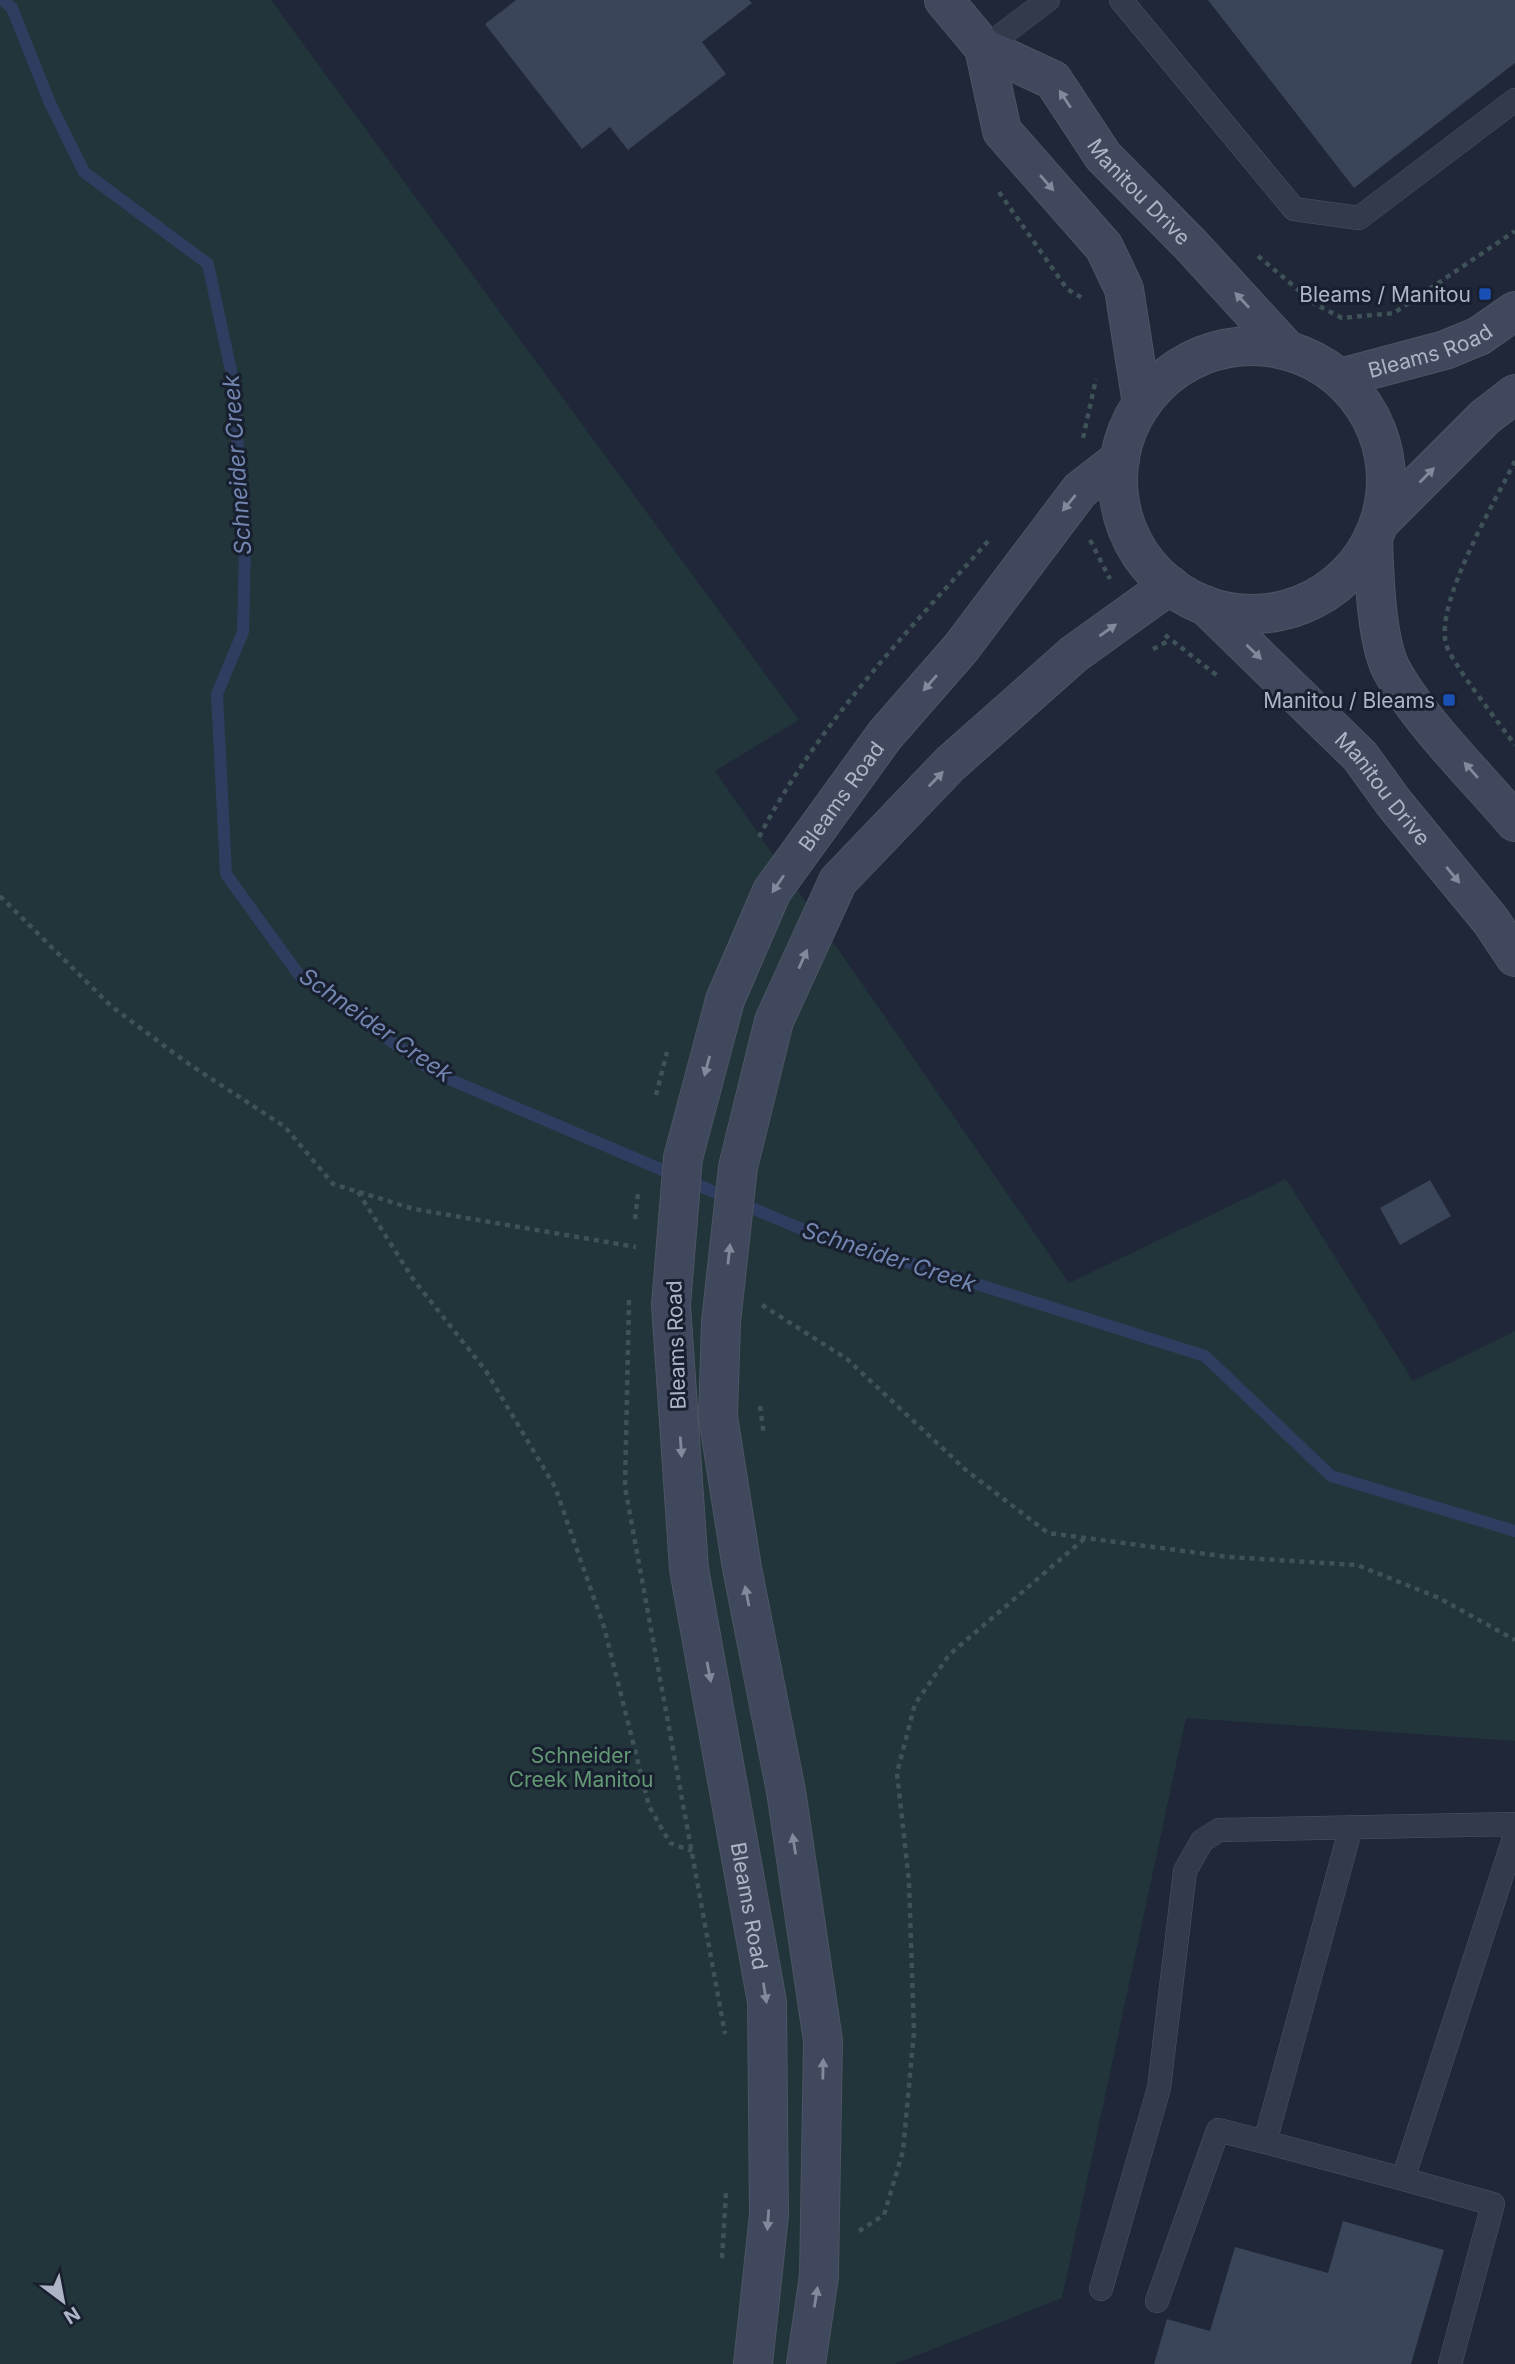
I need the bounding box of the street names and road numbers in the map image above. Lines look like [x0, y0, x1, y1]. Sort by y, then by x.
street label: Manitou Drive [1082, 134, 1196, 250]
street label: Bleams Road [1365, 318, 1497, 382]
street label: Manitou Drive [1330, 727, 1436, 850]
street label: Bleams Road [793, 736, 889, 856]
street label: Bleams Road [661, 1280, 691, 1410]
street label: Bleams Road [726, 1840, 773, 1972]

